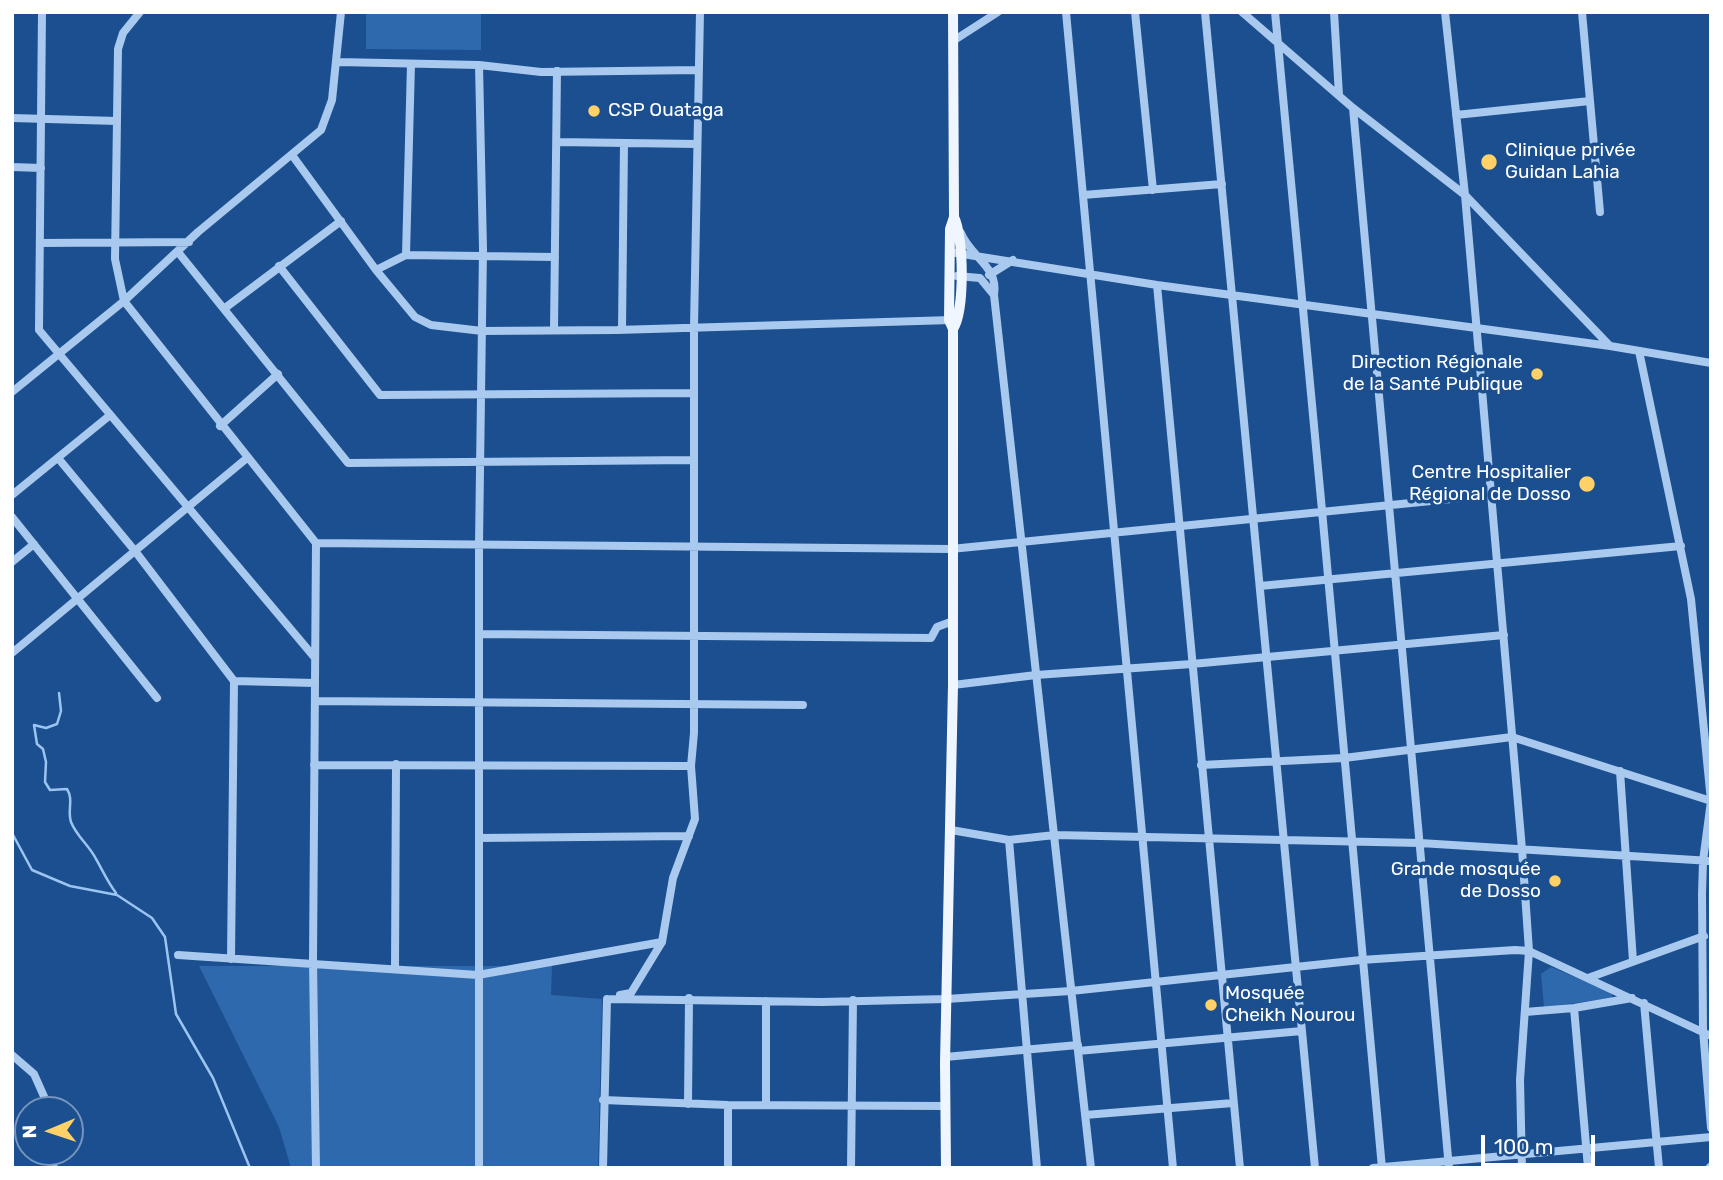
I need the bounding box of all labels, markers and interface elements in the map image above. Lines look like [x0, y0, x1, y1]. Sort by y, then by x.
place label: CSP Ouataga [608, 100, 724, 122]
marker: CSP Ouataga [586, 103, 602, 119]
place label: Clinique privée Guidan Lahia [1505, 140, 1636, 184]
marker: Clinique privée Guidan Lahia [1479, 152, 1499, 172]
place label: Direction Régionale de la Santé Publique [1343, 352, 1523, 396]
marker: Direction Régionale de la Santé Publique [1529, 366, 1545, 382]
place label: Centre Hospitalier Régional de Dosso [1409, 462, 1571, 506]
marker: Centre Hospitalier Régional de Dosso [1577, 474, 1597, 494]
place label: Grande mosquée de Dosso [1391, 859, 1541, 903]
marker: Grande mosquée de Dosso [1547, 873, 1563, 889]
place label: Mosquée Cheikh Nourou [1225, 983, 1355, 1027]
marker: Mosquée Cheikh Nourou [1203, 997, 1219, 1013]
north arrow [14, 1096, 84, 1166]
scale bar [1485, 1120, 1599, 1164]
text: N [18, 1124, 41, 1139]
text: 100 m [1494, 1134, 1553, 1159]

